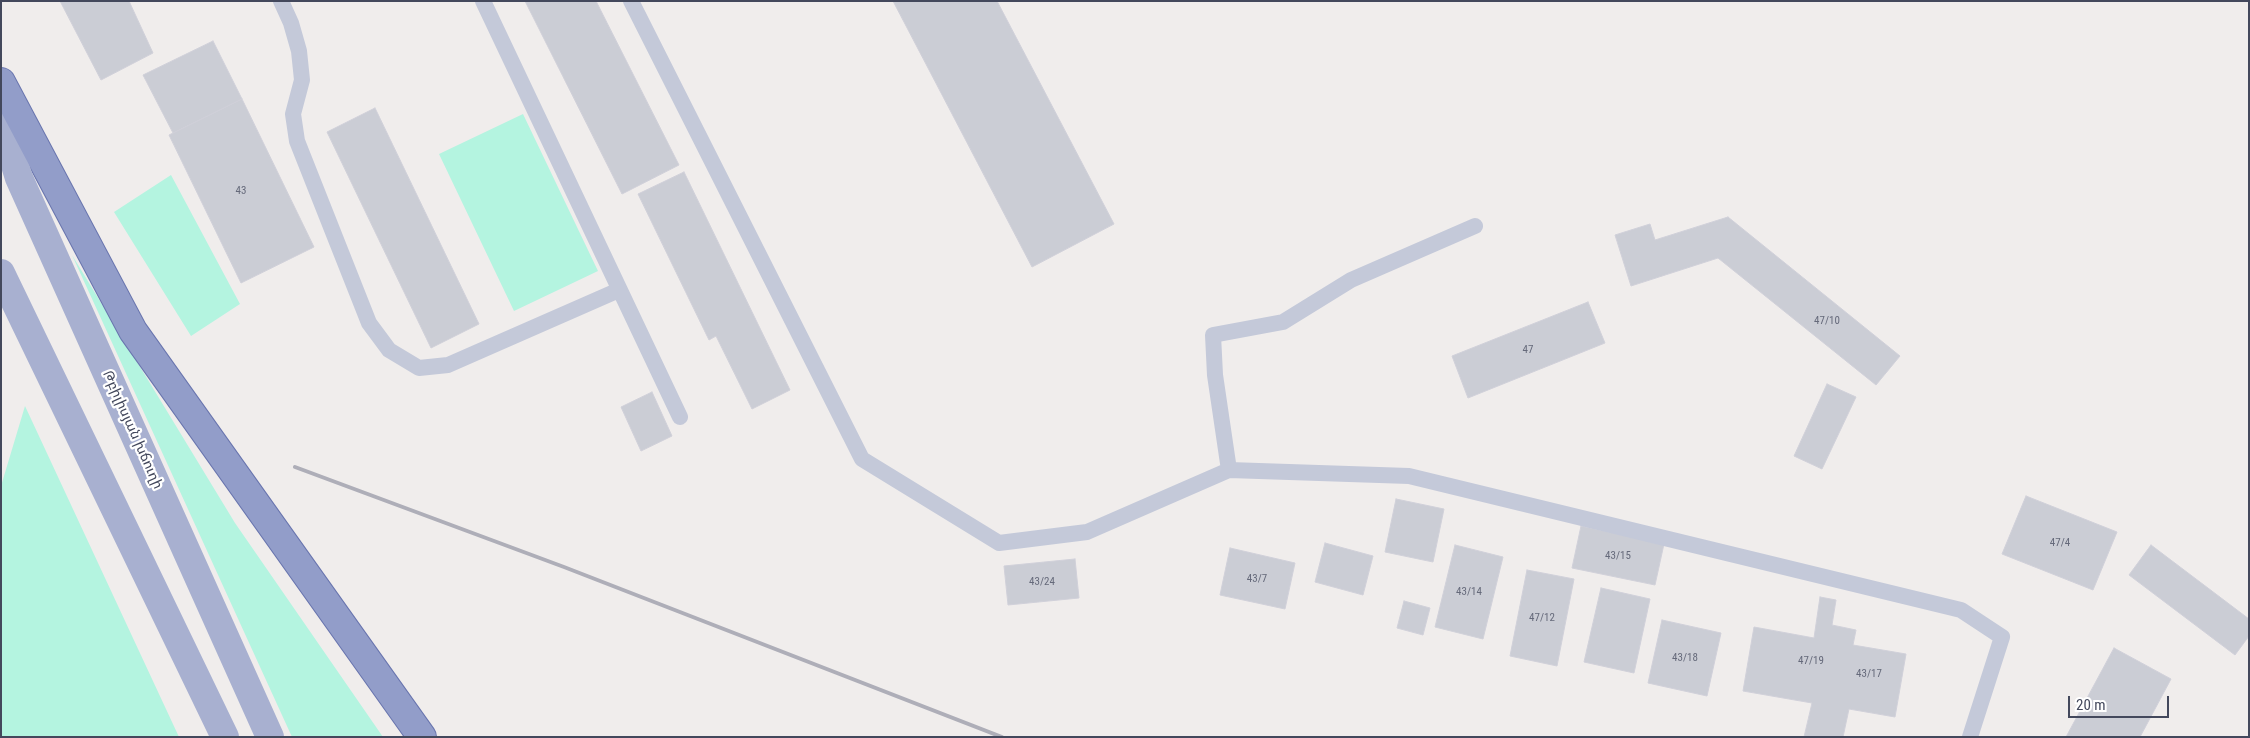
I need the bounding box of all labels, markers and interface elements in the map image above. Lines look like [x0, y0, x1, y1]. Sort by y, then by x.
house number: 43 [236, 184, 246, 198]
house number: 47/10 [1814, 314, 1840, 328]
house number: 47 [1523, 343, 1533, 357]
street label: Թբիլիսյան խճուղի [98, 368, 166, 492]
house number: 47/4 [2050, 536, 2070, 550]
house number: 43/15 [1605, 549, 1631, 563]
house number: 43/7 [1247, 572, 1267, 586]
house number: 43/24 [1029, 575, 1055, 589]
house number: 43/14 [1456, 585, 1482, 599]
house number: 47/12 [1529, 611, 1555, 625]
house number: 43/18 [1672, 651, 1698, 665]
house number: 47/19 [1798, 654, 1824, 668]
house number: 43/17 [1856, 667, 1882, 681]
scale bar [2070, 686, 2171, 718]
text: 20 m [2076, 696, 2106, 714]

